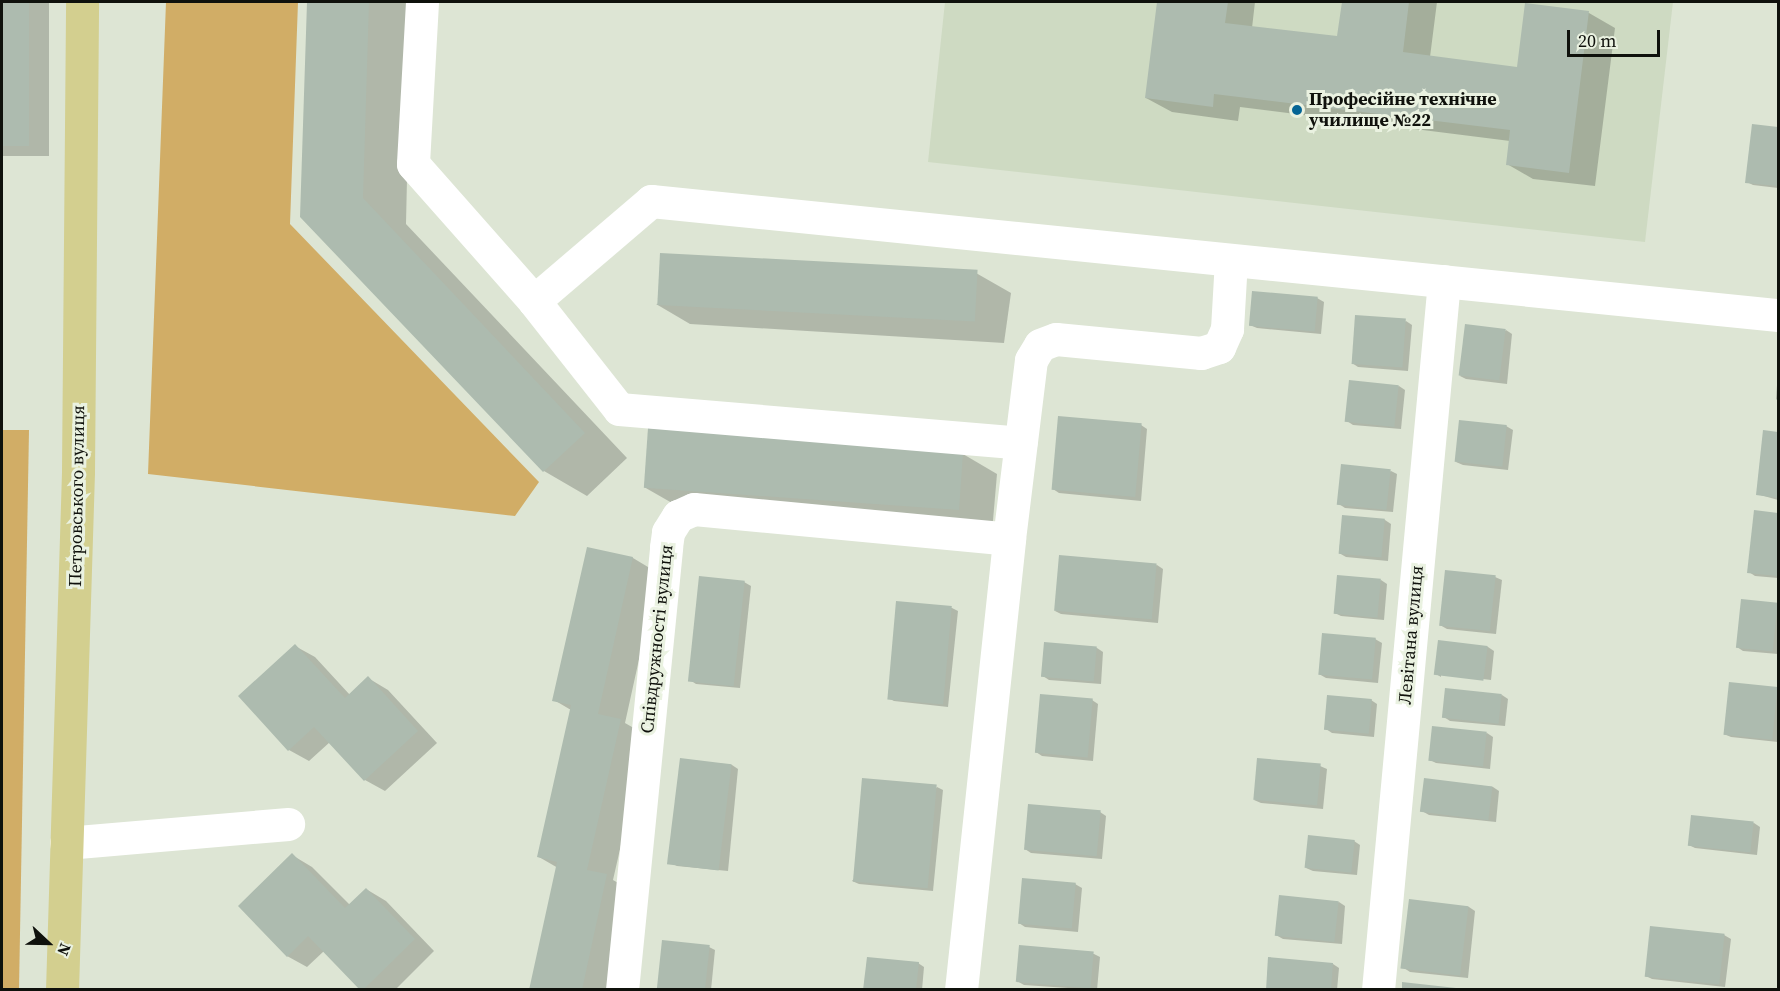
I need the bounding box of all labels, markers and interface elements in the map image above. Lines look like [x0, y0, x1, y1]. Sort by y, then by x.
scale bar [1570, 18, 1663, 56]
text: 20 m [1578, 28, 1616, 53]
place label: Професійне технічне училище №22 [1309, 89, 1497, 132]
marker: Професійне технічне училище №22 [1290, 103, 1304, 117]
street label: Петровського вулиця [65, 405, 89, 587]
street label: Співдружності вулиця [636, 543, 678, 735]
street label: Левітана вулиця [1394, 565, 1428, 705]
north arrow [18, 913, 78, 973]
text: N [52, 940, 77, 959]

